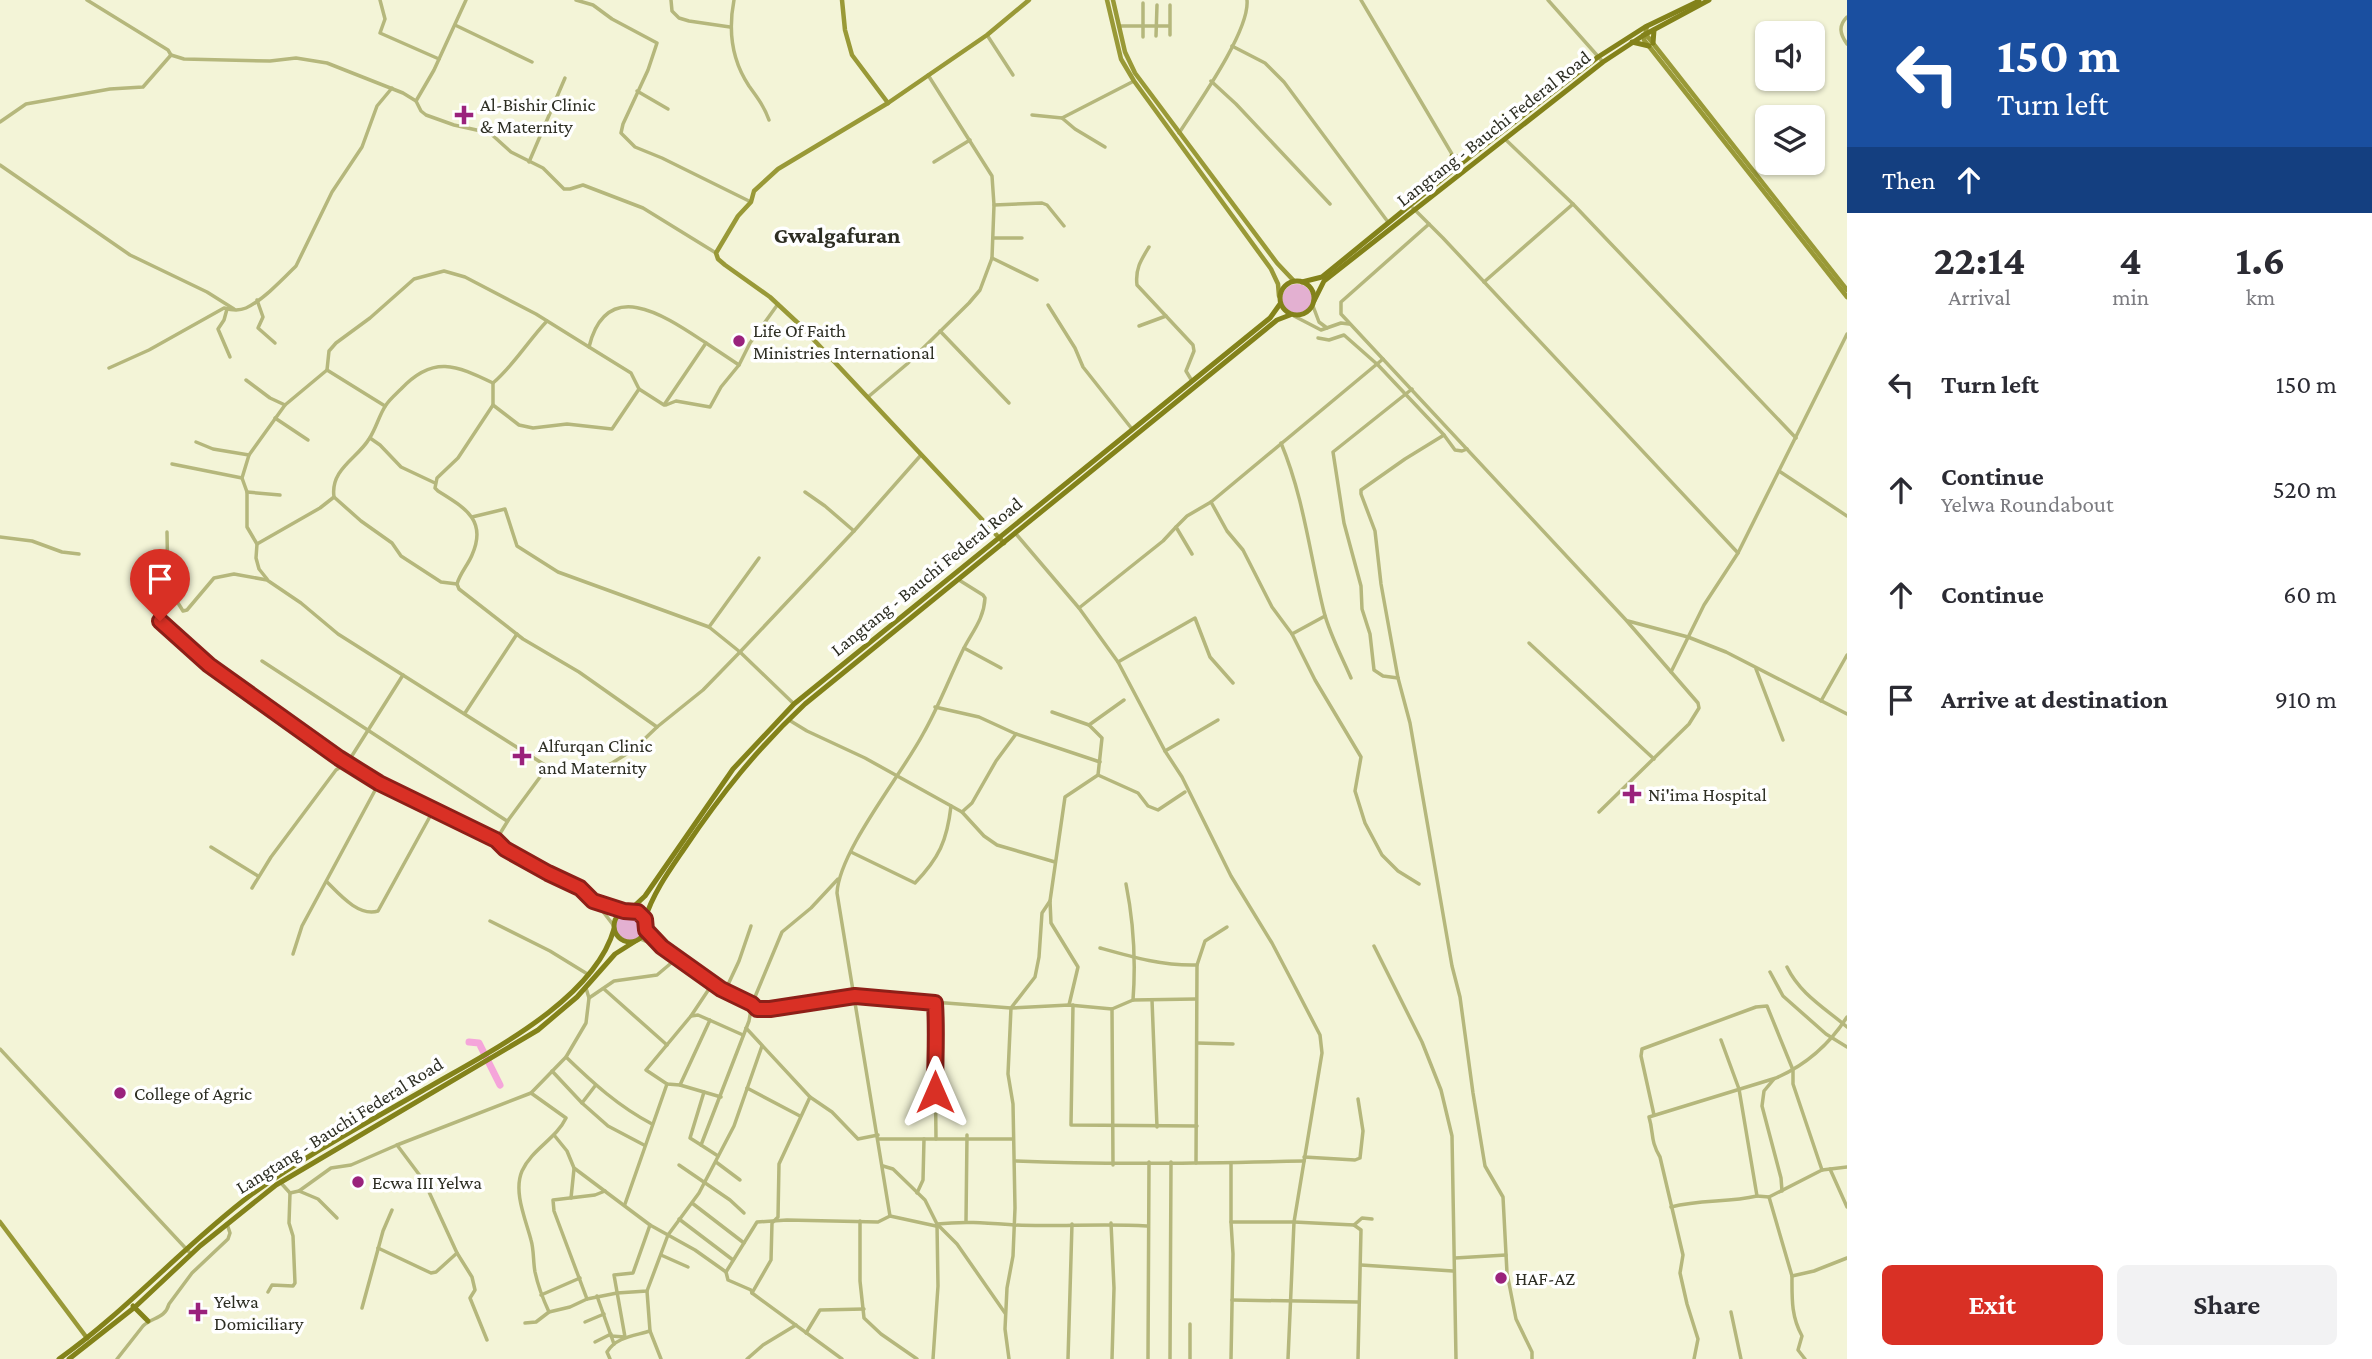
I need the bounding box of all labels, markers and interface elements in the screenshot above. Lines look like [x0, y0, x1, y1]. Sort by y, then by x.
map controls [1755, 21, 1825, 175]
button: sound [1755, 21, 1825, 91]
icon: left [1882, 28, 1973, 119]
text: 150 m [1997, 28, 2120, 83]
street label: Langtang - Bauchi Federal Road [1392, 46, 1594, 210]
text: Turn left [1997, 86, 2108, 122]
place label: Al-Bishir Clinic & Maternity [480, 94, 595, 137]
marker: Al-Bishir Clinic & Maternity [454, 105, 474, 125]
button: layers [1755, 105, 1825, 175]
icon: ahead [1950, 161, 1988, 199]
text: Then [1882, 166, 1936, 195]
district label: Gwalgafuran [774, 222, 900, 248]
text: 22:14 [1933, 236, 2026, 283]
text: 4 [2119, 236, 2142, 283]
text: 1.6 [2236, 236, 2286, 283]
text: Arrival [1948, 284, 2011, 310]
text: min [2112, 284, 2149, 310]
text: km [2246, 284, 2275, 310]
place label: Life Of Faith Ministries International [753, 320, 935, 363]
marker: Life Of Faith Ministries International [731, 333, 747, 349]
icon: left [1882, 366, 1920, 404]
text: Turn left [1941, 370, 2039, 399]
text: 150 m [2276, 370, 2337, 399]
text: Continue [1941, 462, 2044, 491]
icon: ahead [1882, 471, 1920, 509]
text: 520 m [2273, 475, 2337, 504]
text: Yelwa Roundabout [1941, 491, 2114, 517]
street label: Langtang - Bauchi Federal Road [827, 493, 1026, 660]
pin [130, 549, 190, 621]
icon: arrive [141, 560, 179, 598]
icon: ahead [1882, 576, 1920, 614]
text: Continue [1941, 580, 2044, 609]
text: 60 m [2283, 580, 2337, 609]
icon: arrive [1882, 681, 1920, 719]
text: Arrive at destination [1941, 685, 2168, 714]
text: 910 m [2275, 685, 2337, 714]
place label: Alfurqan Clinic and Maternity [538, 735, 652, 778]
marker: Alfurqan Clinic and Maternity [512, 746, 532, 766]
marker: Ni'ima Hospital [1622, 784, 1642, 804]
place label: Ni'ima Hospital [1648, 784, 1767, 805]
street label: Langtang - Bauchi Federal Road [232, 1053, 447, 1198]
position arrow [898, 1055, 972, 1129]
place label: College of Agric [134, 1083, 252, 1104]
marker: College of Agric [112, 1085, 128, 1101]
place label: Ecwa III Yelwa [372, 1172, 482, 1193]
marker: Ecwa III Yelwa [350, 1174, 366, 1190]
button: Exit [1882, 1265, 2103, 1345]
button: Share [2117, 1265, 2337, 1345]
place label: HAF-AZ [1515, 1268, 1575, 1289]
marker: HAF-AZ [1493, 1270, 1509, 1286]
place label: Yelwa Domiciliary [214, 1291, 304, 1334]
marker: Yelwa Domiciliary [188, 1302, 208, 1322]

